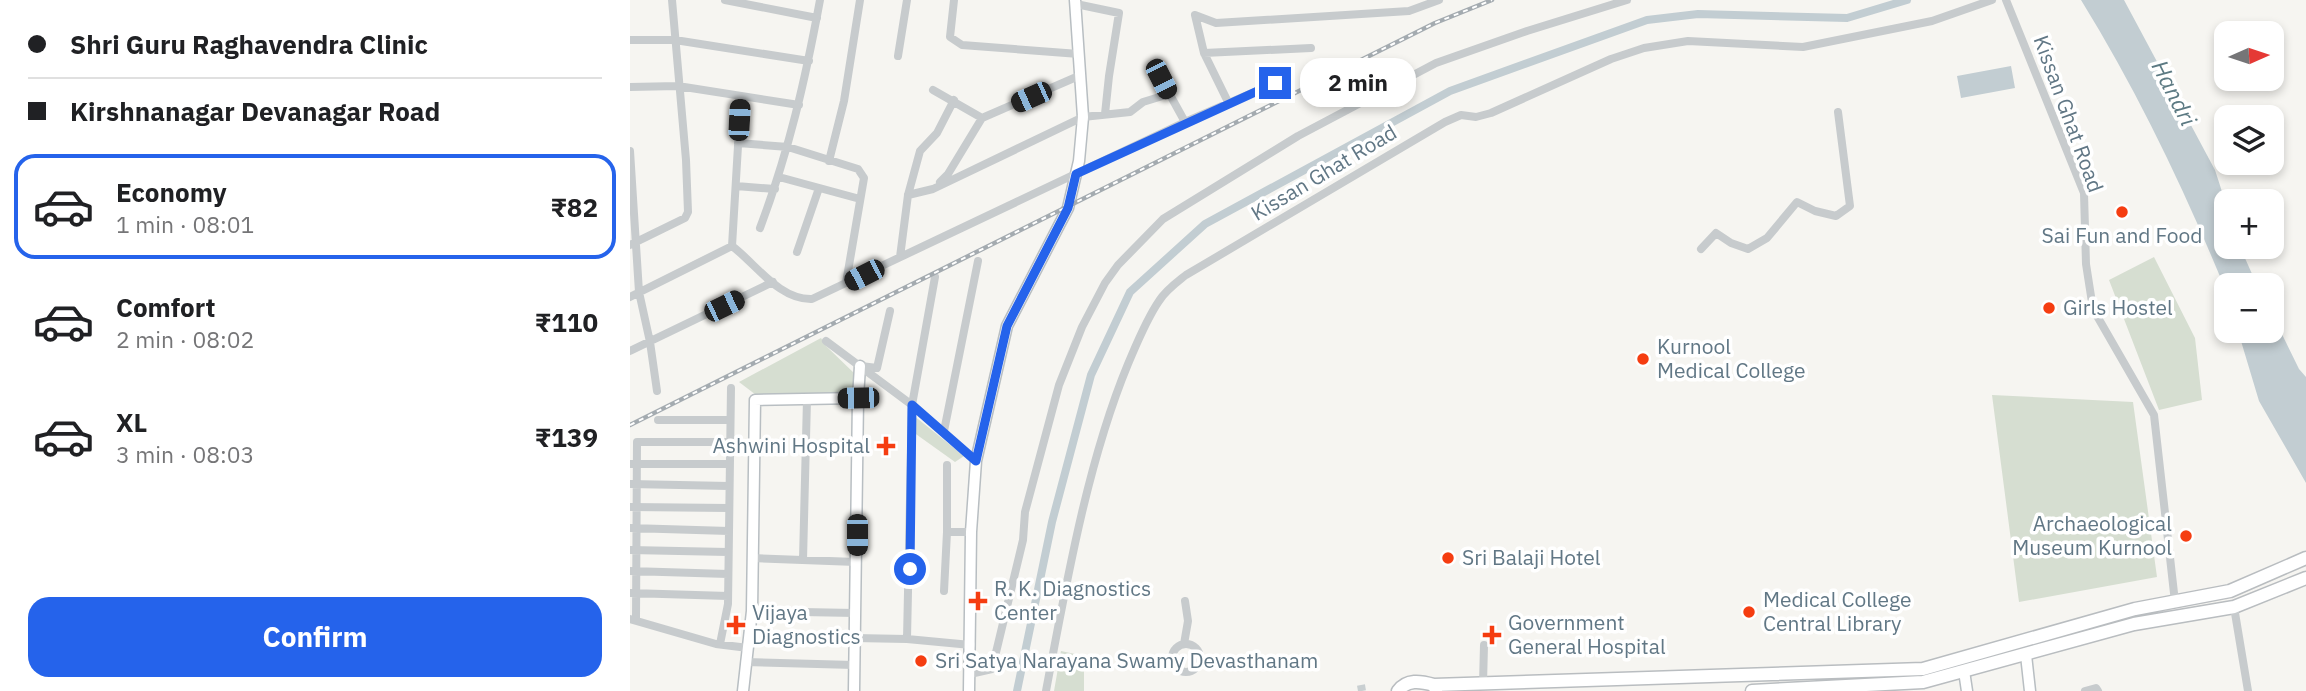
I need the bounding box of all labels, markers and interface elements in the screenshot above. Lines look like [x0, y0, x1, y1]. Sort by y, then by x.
north arrow [2214, 21, 2284, 91]
map controls [2214, 21, 2284, 343]
text: Shri Guru Raghavendra Clinic [70, 27, 428, 61]
street label: Kissan Ghat Road [2028, 31, 2110, 196]
water label: Handri [2146, 55, 2205, 131]
car [1143, 56, 1180, 102]
callout: 2 min [1300, 58, 1415, 108]
route end [1259, 67, 1291, 99]
text: 2 min [1328, 67, 1388, 97]
car [1008, 79, 1055, 115]
text: Kirshnanagar Devanagar Road [70, 94, 440, 128]
car [728, 98, 751, 142]
button: layers [2214, 105, 2284, 175]
street label: Kissan Ghat Road [1245, 118, 1402, 227]
icon: car [32, 175, 95, 238]
text: Economy [116, 175, 227, 209]
button: + [2214, 189, 2284, 259]
text: ₹82 [550, 190, 598, 224]
marker: Sai Fun and Food [2114, 204, 2130, 220]
text: 1 min · 08:01 [116, 209, 254, 239]
place label: Sai Fun and Food [2042, 221, 2202, 249]
car [841, 256, 888, 294]
button: − [2214, 273, 2284, 343]
car [701, 287, 748, 325]
icon: car [32, 290, 95, 353]
text: Comfort [116, 290, 215, 324]
place label: Girls Hostel [2063, 293, 2173, 321]
marker: Girls Hostel [2041, 300, 2057, 316]
text: ₹110 [535, 305, 598, 339]
text: 2 min · 08:02 [116, 324, 254, 354]
place label: Kurnool Medical College [1657, 332, 1806, 384]
marker: Kurnool Medical College [1635, 351, 1651, 367]
car [837, 387, 880, 409]
icon: car [32, 405, 95, 468]
text: XL [116, 405, 147, 439]
text: ₹139 [535, 420, 598, 454]
place label: Ashwini Hospital [712, 431, 870, 459]
marker: Ashwini Hospital [876, 436, 896, 456]
text: 3 min · 08:03 [116, 439, 254, 469]
place label: Archaeological Museum Kurnool [2012, 509, 2172, 561]
car [847, 514, 868, 556]
marker: Archaeological Museum Kurnool [2178, 528, 2194, 544]
place label: Sri Balaji Hotel [1462, 543, 1601, 571]
marker: Sri Balaji Hotel [1440, 550, 1456, 566]
route start [894, 553, 926, 585]
place label: R. K. Diagnostics Center [994, 574, 1151, 626]
place label: Medical College Central Library [1763, 585, 1912, 637]
marker: R. K. Diagnostics Center [968, 591, 988, 611]
button: Confirm [28, 597, 602, 677]
place label: Vijaya Diagnostics [752, 598, 861, 650]
marker: Medical College Central Library [1741, 604, 1757, 620]
place label: Government General Hospital [1508, 608, 1666, 660]
marker: Vijaya Diagnostics [726, 615, 746, 635]
marker: Government General Hospital [1482, 625, 1502, 645]
place label: Sri Satya Narayana Swamy Devasthanam [935, 646, 1318, 674]
marker: Sri Satya Narayana Swamy Devasthanam [913, 653, 929, 669]

